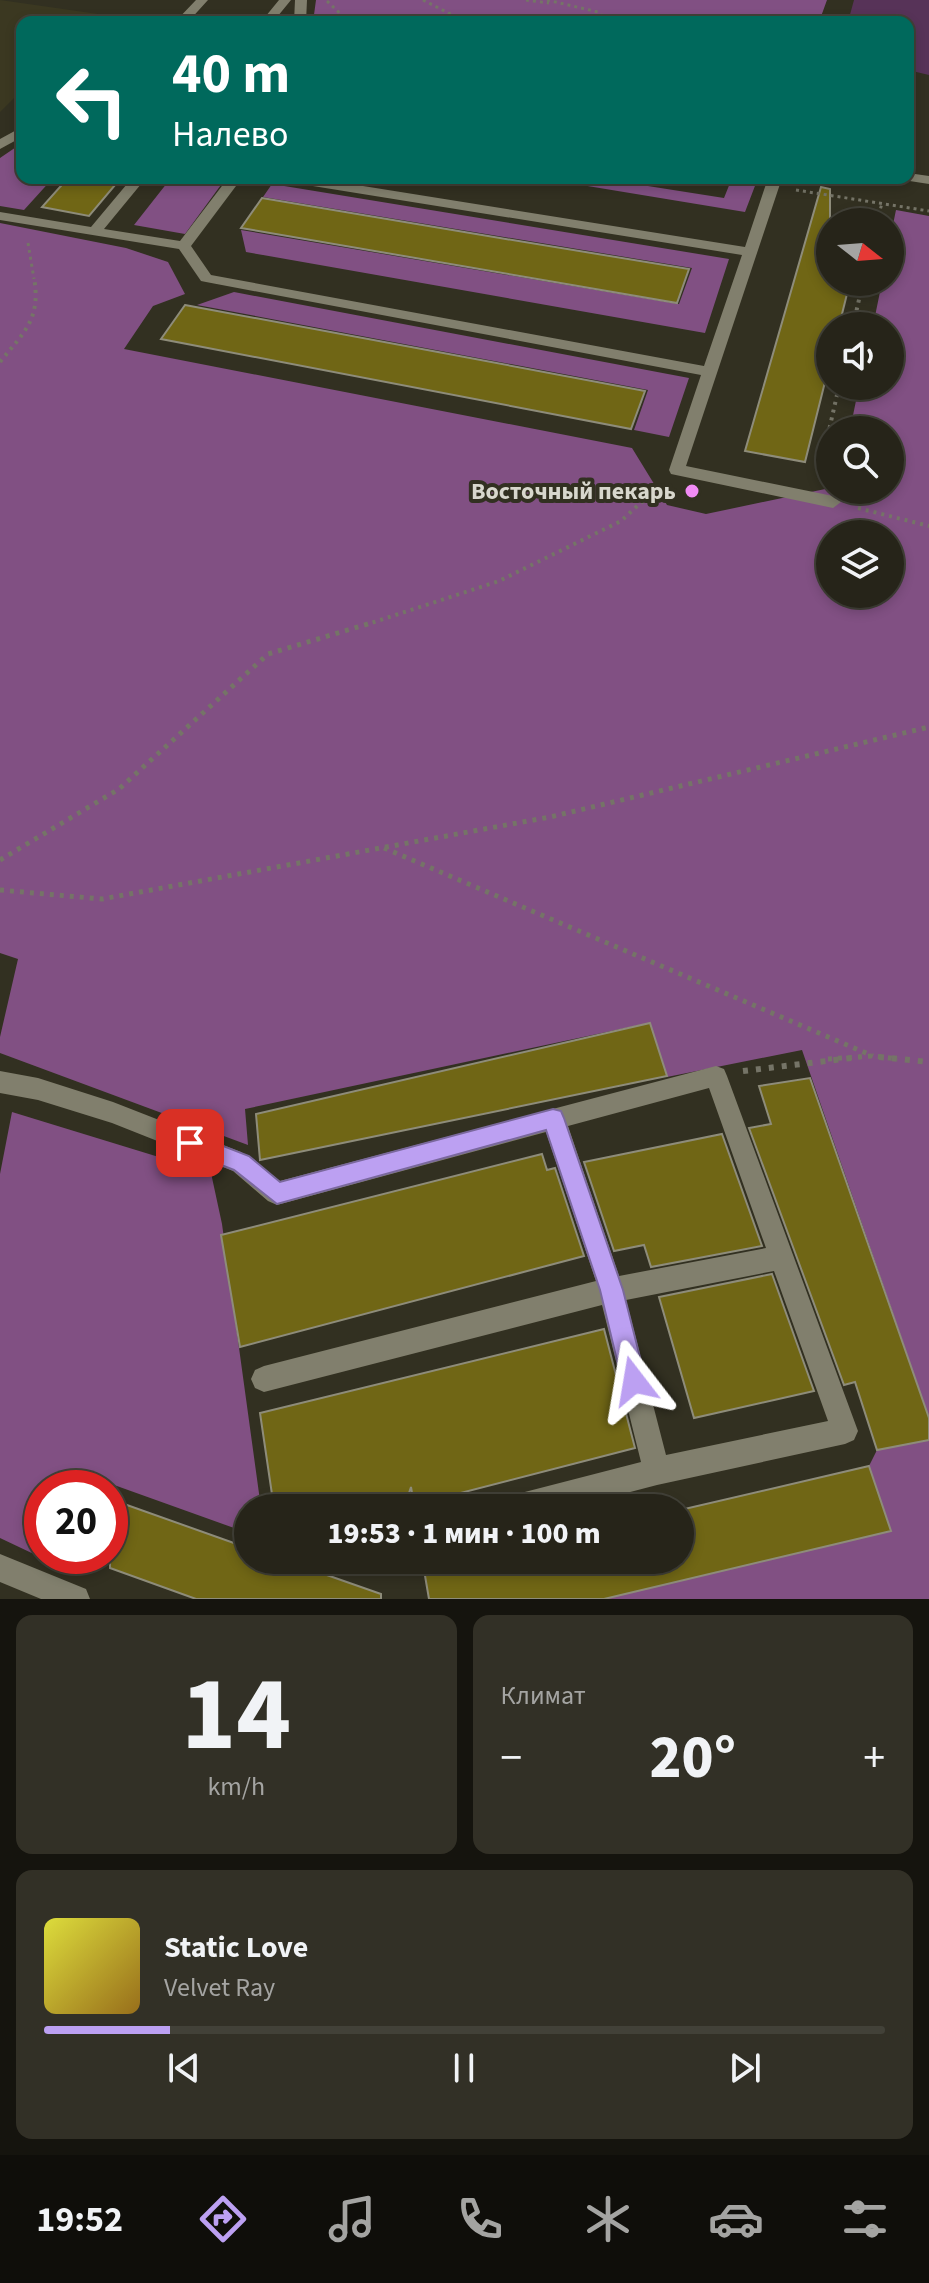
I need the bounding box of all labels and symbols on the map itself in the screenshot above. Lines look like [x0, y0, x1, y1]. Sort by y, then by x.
north arrow [816, 208, 904, 296]
place label: Восточный пекарь [471, 474, 676, 509]
marker: Восточный пекарь [683, 482, 701, 500]
pin [156, 1109, 224, 1177]
position arrow [592, 1339, 676, 1423]
speed limit sign: 20 [24, 1470, 128, 1574]

